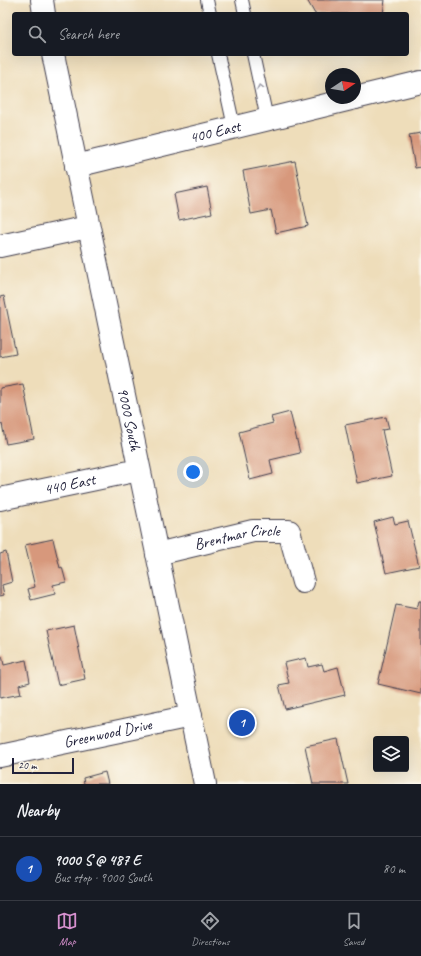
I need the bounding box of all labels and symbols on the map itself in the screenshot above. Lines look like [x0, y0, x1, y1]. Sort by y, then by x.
north arrow [325, 68, 361, 104]
one-way arrow [257, 84, 265, 90]
street label: 400 East [187, 116, 244, 148]
street label: 9000 South [113, 386, 146, 453]
your location [183, 462, 203, 482]
street label: 440 East [42, 469, 99, 500]
street label: Brentmar Circle [192, 521, 281, 555]
pin: 1 [229, 708, 255, 738]
street label: Greenwood Drive [62, 714, 155, 752]
scale bar [12, 756, 74, 775]

